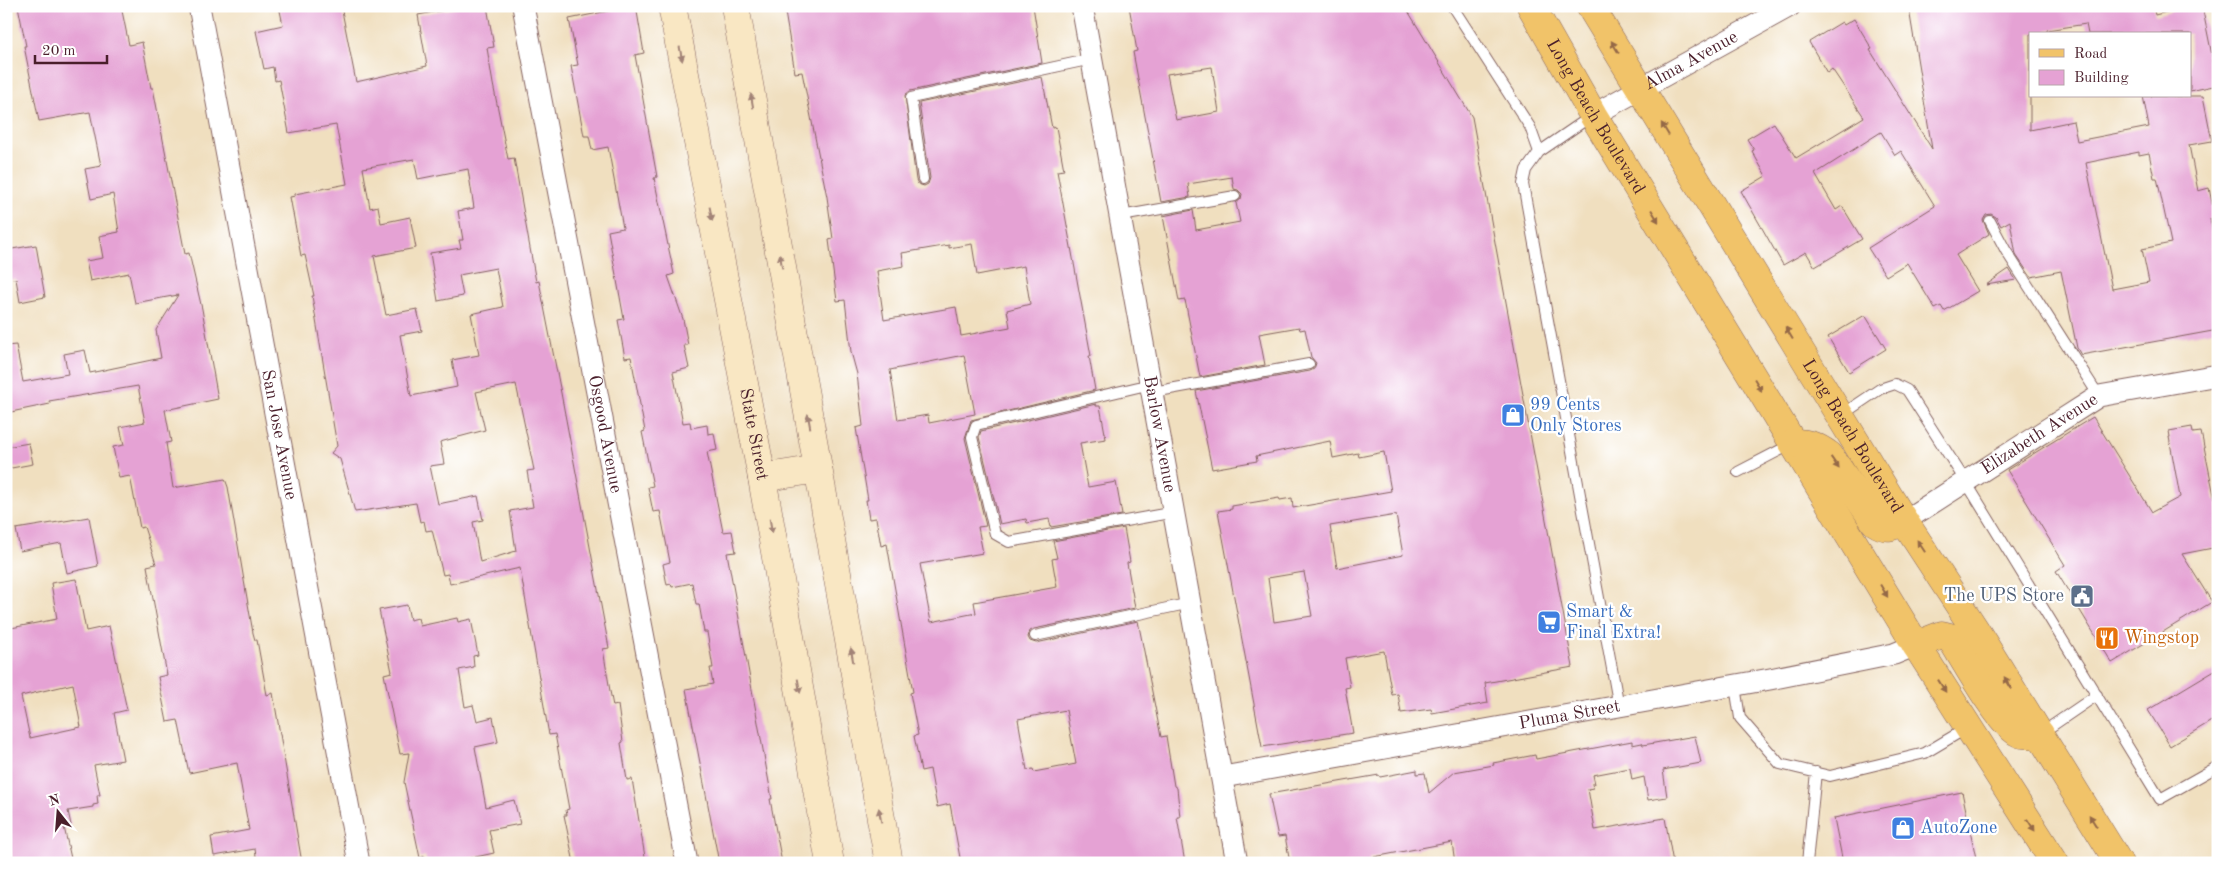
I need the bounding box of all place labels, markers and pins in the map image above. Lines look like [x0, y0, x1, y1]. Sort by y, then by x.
place label: 99 Cents Only Stores [1530, 396, 1622, 435]
shop icon: 99 Cents Only Stores [1500, 402, 1526, 428]
public building icon: The UPS Store [2069, 583, 2095, 609]
place label: The UPS Store [1944, 587, 2064, 605]
place label: Smart & Final Extra! [1566, 603, 1661, 642]
supermarket icon: Smart & Final Extra! [1536, 609, 1562, 635]
restaurant icon: Wingstop [2094, 625, 2120, 651]
place label: Wingstop [2124, 629, 2199, 647]
shop icon: AutoZone [1890, 815, 1916, 841]
place label: AutoZone [1920, 819, 1997, 837]

